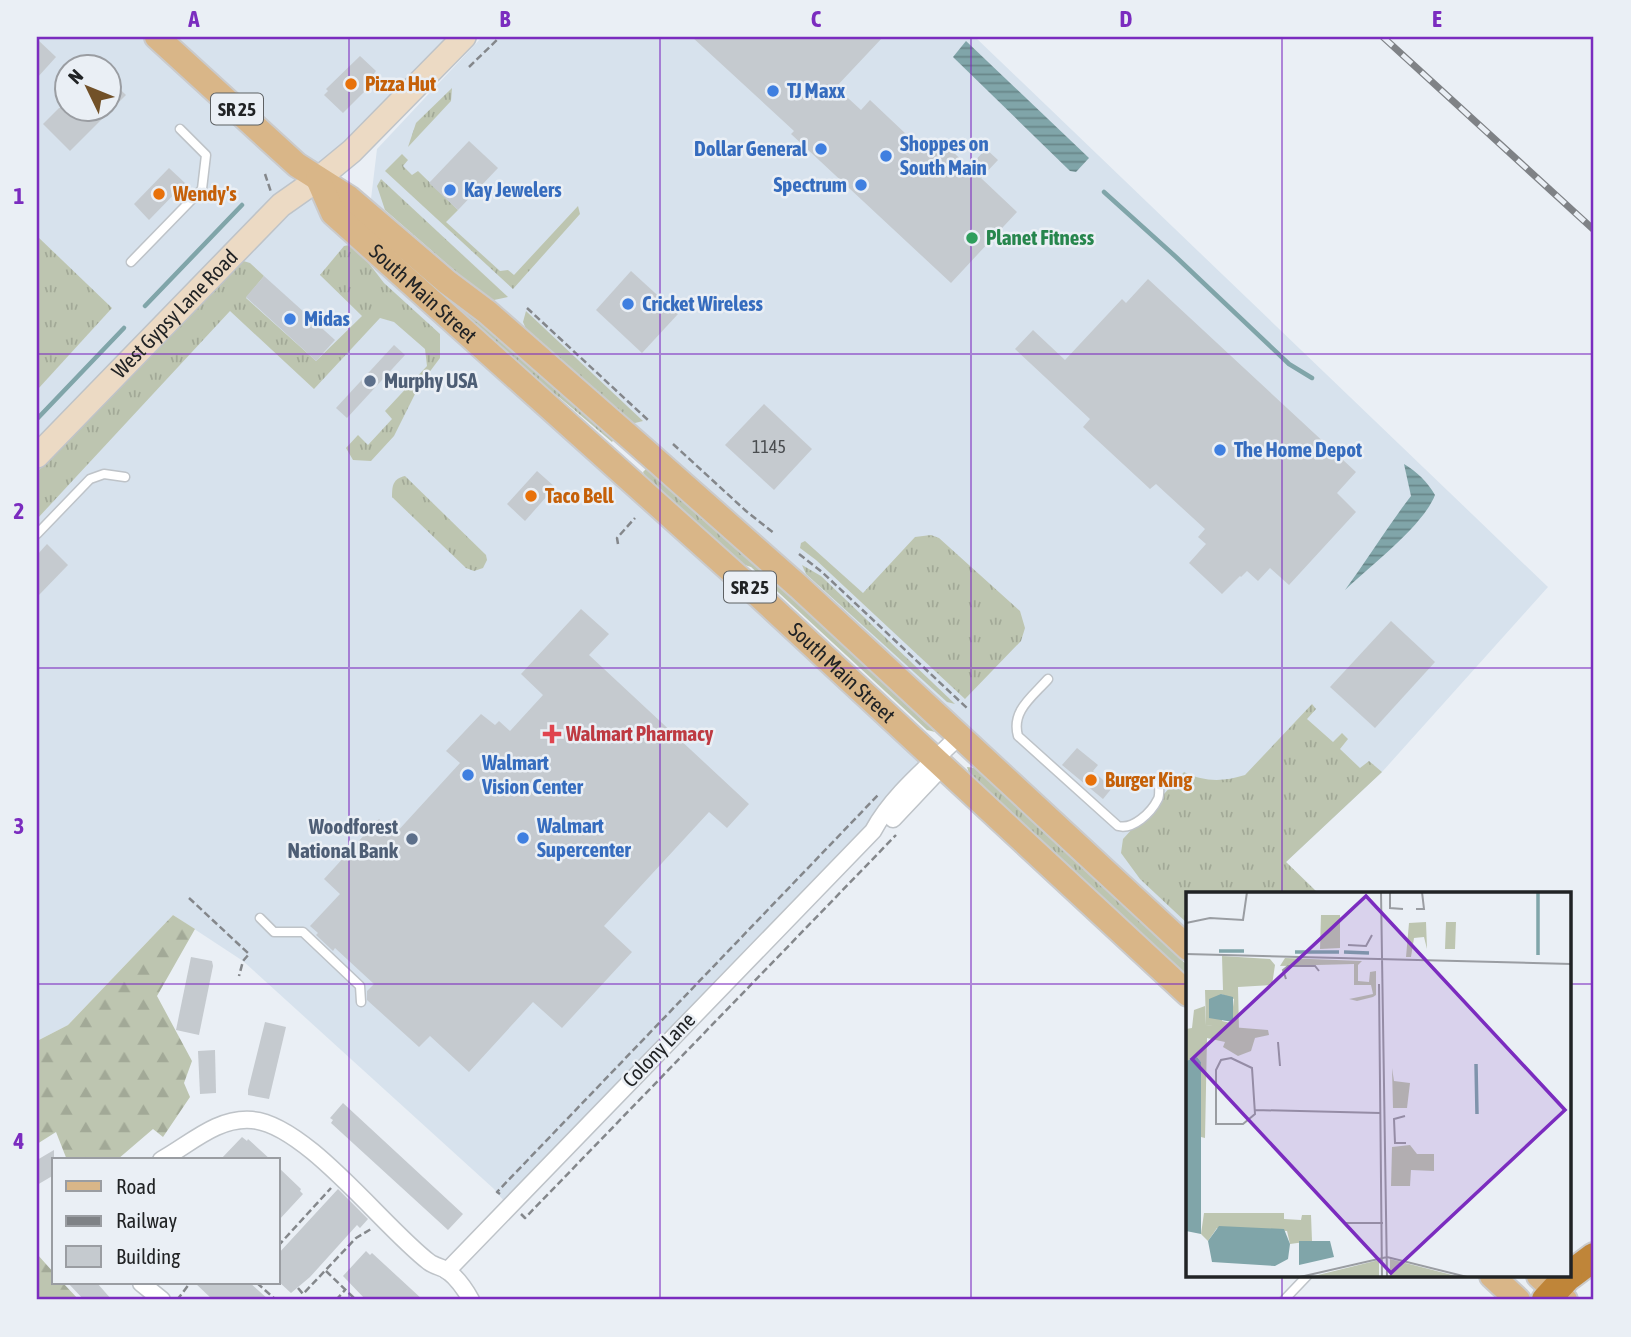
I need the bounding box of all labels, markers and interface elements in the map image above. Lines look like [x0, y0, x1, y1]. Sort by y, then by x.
text: A [187, 6, 200, 32]
text: B [500, 6, 511, 32]
text: C [811, 6, 822, 32]
text: D [1120, 6, 1133, 32]
text: E [1432, 6, 1442, 32]
north arrow [52, 52, 122, 122]
text: N [64, 65, 87, 88]
place label: Pizza Hut [365, 71, 436, 95]
marker: Pizza Hut [343, 76, 359, 92]
place label: TJ Maxx [787, 78, 846, 102]
marker: TJ Maxx [765, 83, 781, 99]
road number: SR 25 [211, 94, 263, 124]
place label: Shoppes on South Main [900, 131, 989, 179]
place label: Dollar General [694, 136, 807, 160]
marker: Dollar General [813, 141, 829, 157]
marker: Shoppes on South Main [878, 148, 894, 164]
place label: Spectrum [774, 172, 847, 196]
place label: Kay Jewelers [464, 177, 562, 201]
marker: Spectrum [853, 177, 869, 193]
place label: Wendy's [172, 181, 237, 205]
marker: Kay Jewelers [442, 182, 458, 198]
text: 1 [14, 183, 25, 209]
marker: Wendy's [151, 186, 167, 202]
place label: Planet Fitness [986, 225, 1095, 249]
marker: Planet Fitness [964, 230, 980, 246]
street label: South Main Street [365, 239, 482, 347]
street label: West Gypsy Lane Road [106, 244, 242, 383]
place label: Cricket Wireless [642, 291, 764, 315]
marker: Cricket Wireless [620, 296, 636, 312]
place label: Midas [304, 306, 351, 330]
marker: Midas [282, 311, 298, 327]
place label: Murphy USA [384, 368, 478, 392]
marker: Murphy USA [362, 373, 378, 389]
house number: 1145 [752, 436, 786, 457]
place label: The Home Depot [1234, 437, 1362, 461]
marker: The Home Depot [1212, 442, 1228, 458]
place label: Taco Bell [545, 483, 614, 507]
marker: Taco Bell [523, 488, 539, 504]
text: 2 [14, 498, 24, 524]
road number: SR 25 [724, 572, 776, 602]
street label: South Main Street [785, 617, 901, 727]
place label: Walmart Pharmacy [565, 721, 714, 745]
marker: Walmart Pharmacy [544, 726, 560, 742]
place label: Walmart Vision Center [481, 750, 584, 798]
marker: Walmart Vision Center [460, 767, 476, 783]
place label: Burger King [1105, 767, 1193, 791]
marker: Burger King [1083, 772, 1099, 788]
text: 3 [14, 813, 24, 839]
place label: Walmart Supercenter [536, 813, 632, 861]
place label: Woodforest National Bank [288, 814, 399, 862]
marker: Walmart Supercenter [515, 830, 531, 846]
marker: Woodforest National Bank [404, 831, 420, 847]
inset map [1186, 892, 1572, 1278]
street label: Colony Lane [617, 1007, 700, 1091]
text: 4 [13, 1128, 25, 1154]
legend [52, 1158, 280, 1284]
text: Road [116, 1174, 156, 1198]
text: Railway [116, 1208, 178, 1232]
text: Building [116, 1244, 180, 1268]

